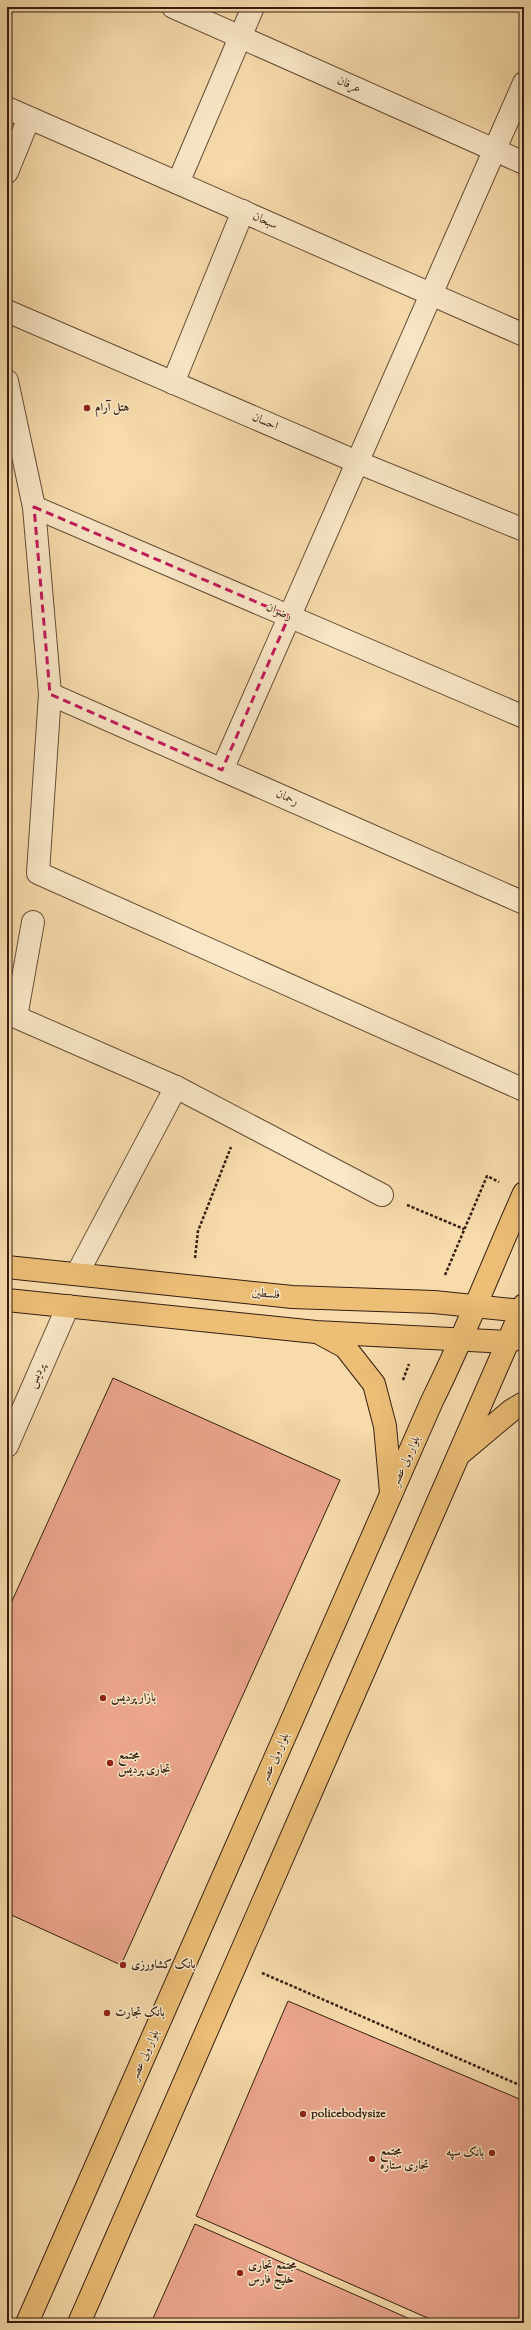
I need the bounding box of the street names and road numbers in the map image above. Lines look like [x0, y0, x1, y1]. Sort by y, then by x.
street label: عرفان [334, 72, 364, 98]
street label: سبحان [250, 208, 281, 235]
street label: احسان [249, 408, 281, 436]
street label: رضوان [263, 598, 295, 626]
street label: رحمان [273, 785, 301, 811]
street label: فلسطین [251, 1284, 281, 1304]
street label: پردیس [24, 1359, 51, 1391]
street label: بلوار ولی عصر [386, 1433, 425, 1491]
street label: بلوار ولی عصر [255, 1730, 294, 1788]
street label: بلوار ولی عصر [125, 2027, 164, 2085]

